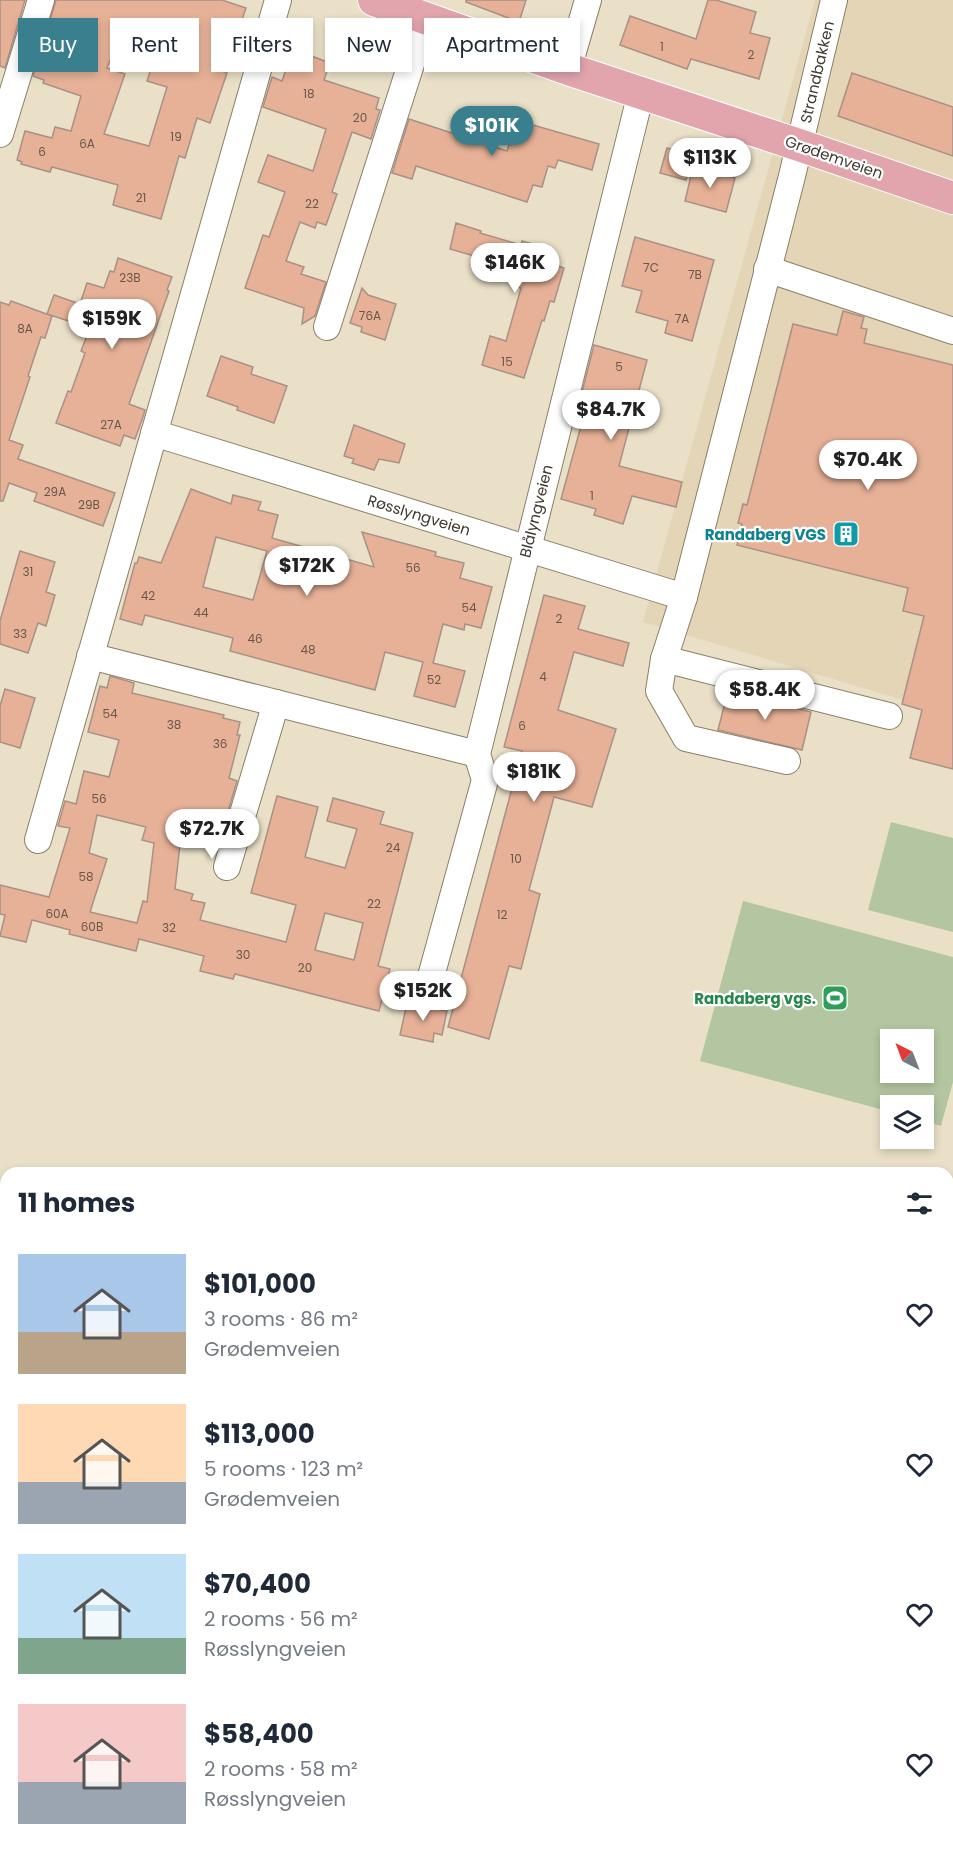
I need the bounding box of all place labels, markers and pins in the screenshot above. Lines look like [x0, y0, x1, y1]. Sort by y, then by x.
pin: $101K [450, 106, 534, 157]
pin: $113K [668, 138, 752, 189]
pin: $146K [473, 243, 557, 294]
pin: $159K [70, 299, 154, 350]
pin: $84.7K [562, 390, 660, 441]
pin: $70.4K [819, 440, 917, 491]
building icon: Randaberg VGS [831, 519, 861, 549]
place label: Randaberg VGS [705, 524, 826, 545]
pin: $172K [265, 546, 349, 597]
pin: $58.4K [716, 670, 814, 721]
pin: $181K [492, 752, 576, 803]
pin: $72.7K [163, 809, 261, 860]
pin: $152K [381, 971, 465, 1022]
sports icon: Randaberg vgs. [820, 983, 850, 1013]
place label: Randaberg vgs. [694, 988, 816, 1009]

